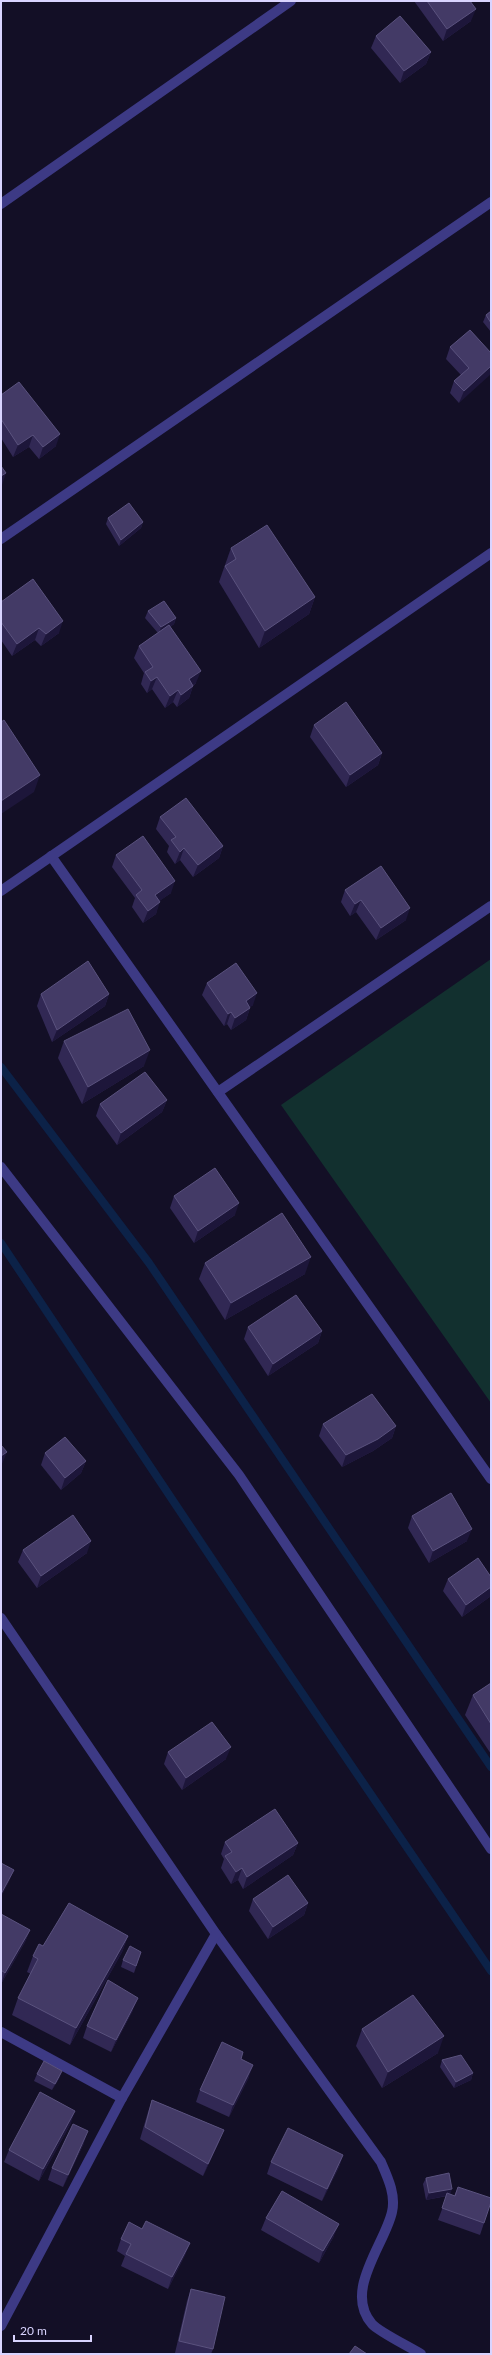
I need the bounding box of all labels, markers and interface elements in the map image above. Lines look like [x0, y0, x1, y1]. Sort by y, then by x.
scale bar [14, 2317, 91, 2343]
text: 20 m [20, 2323, 47, 2338]

